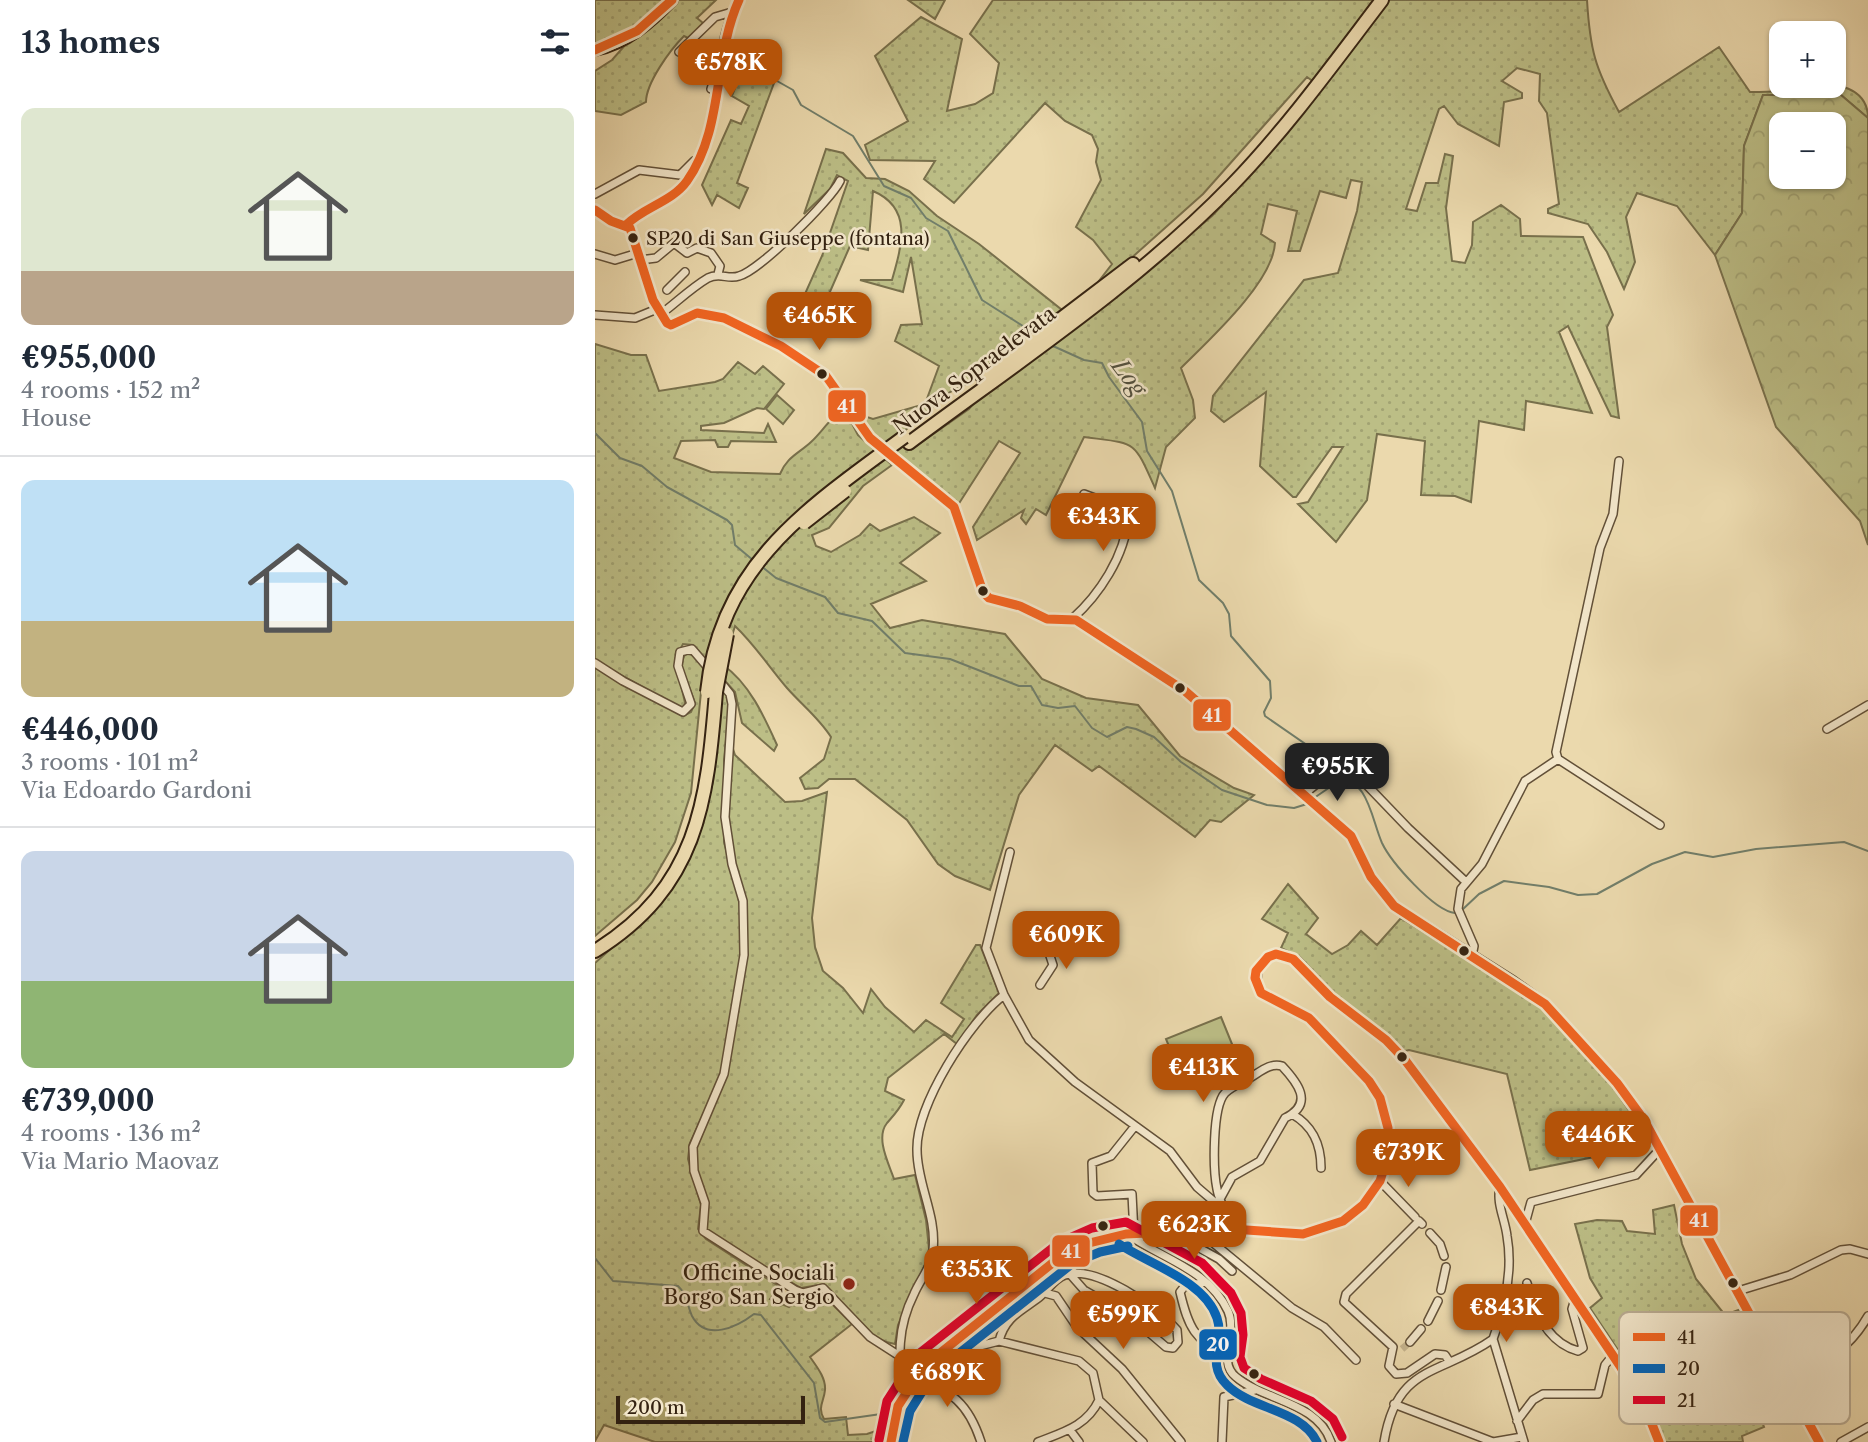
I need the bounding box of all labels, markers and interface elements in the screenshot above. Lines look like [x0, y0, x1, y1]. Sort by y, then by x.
map controls [1769, 21, 1846, 189]
button: + [1769, 21, 1846, 98]
icon: filters [536, 23, 574, 61]
text: 13 homes [21, 24, 160, 61]
pin: €578K [681, 40, 779, 99]
text: €578K [694, 48, 766, 76]
button: − [1769, 112, 1846, 189]
icon: home [235, 153, 361, 279]
place label: SP20 di San Giuseppe (fontana) [646, 227, 929, 250]
marker: SP20 di San Giuseppe (fontana) [626, 231, 640, 245]
pin: €465K [770, 292, 868, 352]
street label: Nuova Sopraelevata [888, 300, 1061, 439]
text: €465K [782, 301, 856, 329]
text: €955,000 [21, 339, 156, 376]
water label: Log [1105, 351, 1153, 403]
unlabelled marker [815, 367, 829, 381]
text: 4 rooms · 152 m² [21, 376, 201, 404]
line badge: 41 [827, 389, 867, 423]
text: 41 [837, 395, 857, 418]
text: House [21, 404, 91, 432]
pin: €343K [1054, 494, 1152, 553]
text: €343K [1067, 502, 1139, 530]
icon: home [235, 525, 361, 651]
unlabelled marker [976, 584, 990, 598]
unlabelled marker [1173, 681, 1187, 695]
line badge: 41 [1192, 698, 1232, 732]
text: 41 [1202, 704, 1222, 727]
text: €446,000 [21, 711, 159, 748]
pin: €955K [1288, 744, 1386, 803]
text: 3 rooms · 101 m² [21, 748, 198, 776]
text: €955K [1301, 752, 1373, 780]
text: Via Edoardo Gardoni [21, 776, 252, 804]
icon: home [235, 896, 361, 1022]
pin: €609K [1017, 912, 1115, 971]
text: €609K [1028, 920, 1104, 948]
unlabelled marker [1457, 944, 1471, 958]
pin: €413K [1154, 1044, 1252, 1104]
unlabelled marker [1395, 1050, 1409, 1064]
text: €413K [1168, 1053, 1238, 1081]
text: €739,000 [21, 1082, 155, 1119]
pin: €446K [1549, 1112, 1647, 1171]
text: 4 rooms · 136 m² [21, 1119, 201, 1147]
text: €446K [1561, 1120, 1635, 1148]
pin: €739K [1359, 1130, 1457, 1189]
text: €739K [1372, 1138, 1444, 1166]
text: Via Mario Maovaz [21, 1147, 219, 1175]
pin: €623K [1145, 1202, 1243, 1261]
line badge: 41 [1679, 1204, 1719, 1237]
text: 41 [1689, 1209, 1709, 1232]
text: €623K [1157, 1210, 1231, 1238]
unlabelled marker [1096, 1219, 1110, 1233]
line badge: 41 [1051, 1234, 1091, 1268]
text: 41 [1061, 1240, 1081, 1263]
pin: €353K [927, 1246, 1025, 1306]
text: €353K [940, 1255, 1012, 1283]
place label: Officine Sociali Borgo San Sergio [664, 1260, 835, 1309]
marker: Officine Sociali Borgo San Sergio [841, 1276, 857, 1292]
unlabelled marker [1726, 1276, 1740, 1290]
pin: €843K [1457, 1284, 1555, 1344]
pin: €599K [1074, 1292, 1172, 1351]
text: €843K [1469, 1293, 1543, 1321]
text: €599K [1086, 1300, 1160, 1328]
legend [1619, 1312, 1850, 1424]
text: 41 [1677, 1326, 1696, 1349]
line badge: 20 [1198, 1328, 1238, 1361]
text: 20 [1206, 1333, 1230, 1356]
pin: €689K [898, 1350, 996, 1409]
text: 20 [1677, 1357, 1700, 1380]
text: €689K [910, 1358, 984, 1386]
unlabelled marker [1247, 1367, 1261, 1381]
text: 21 [1677, 1389, 1696, 1412]
scale bar [616, 1393, 805, 1425]
text: 200 m [627, 1396, 685, 1419]

